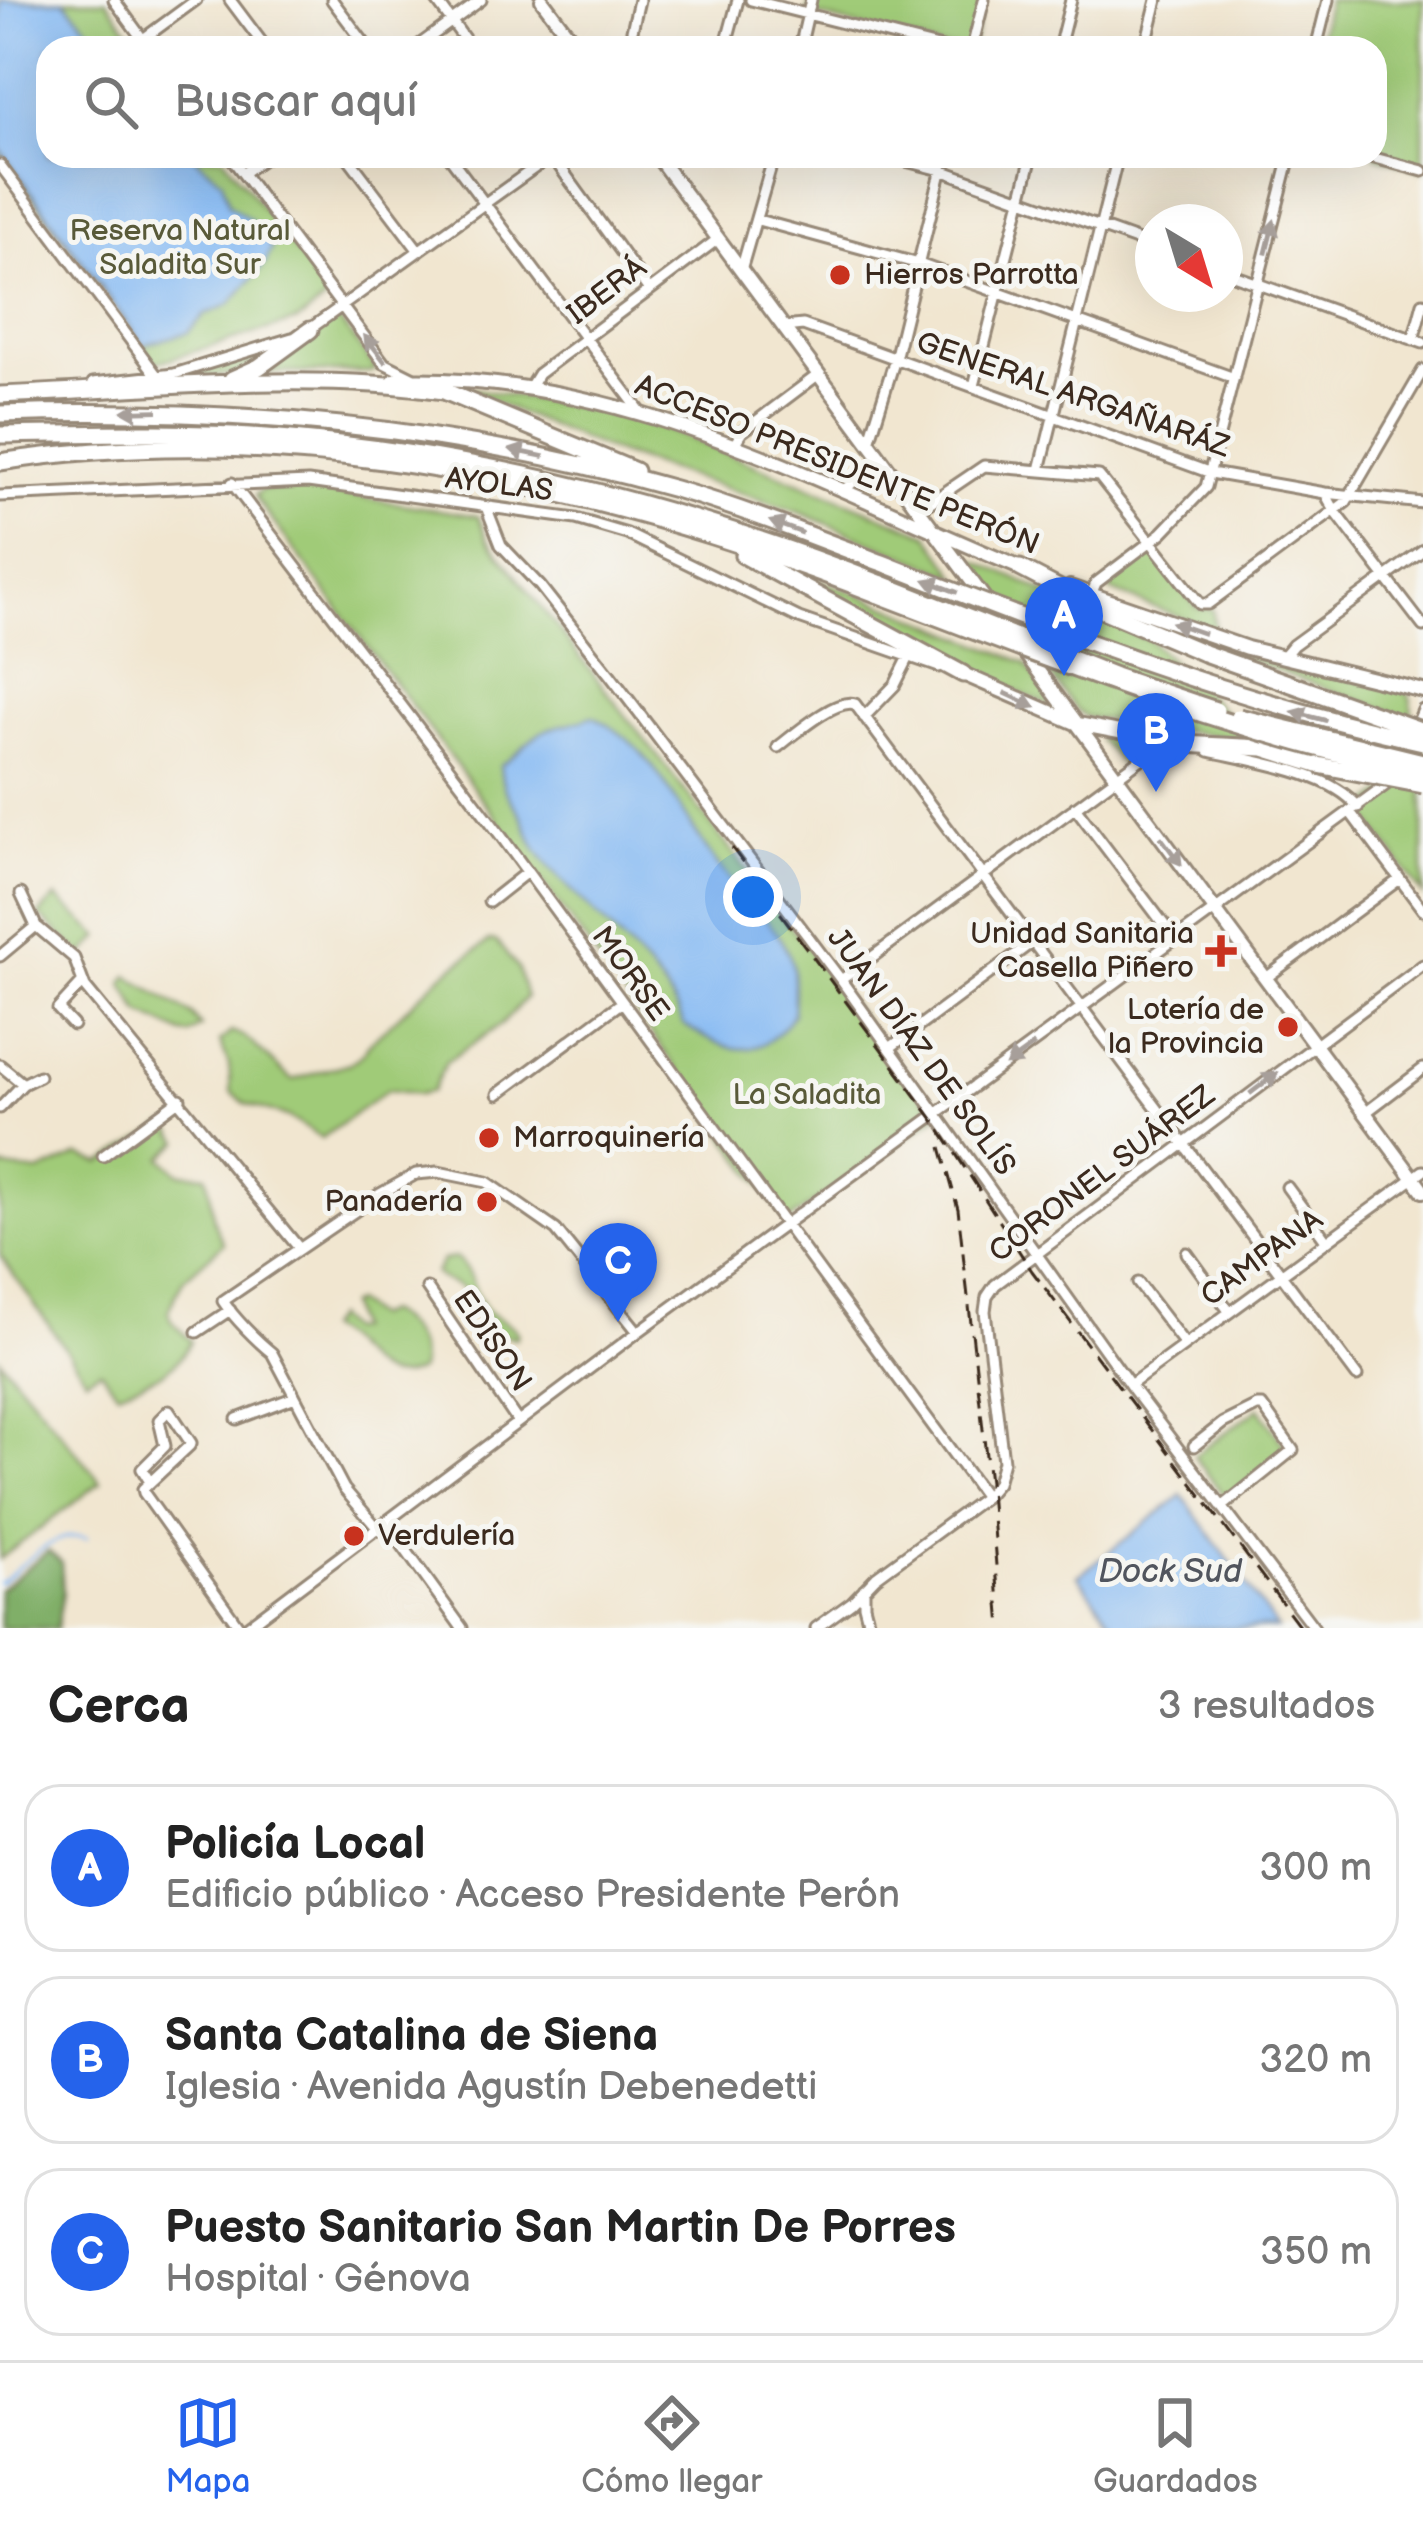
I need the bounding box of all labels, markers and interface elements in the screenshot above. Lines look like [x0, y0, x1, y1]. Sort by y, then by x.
search box [36, 36, 1387, 168]
icon: search [78, 69, 144, 135]
text: Buscar aquí [174, 75, 417, 130]
north arrow [1135, 204, 1243, 312]
park label: Reserva Natural Saladita Sur [70, 213, 290, 283]
one-way arrow [1261, 218, 1280, 255]
street label: IBERÁ [560, 249, 654, 332]
place label: Hierros Parrotta [864, 257, 1079, 293]
marker: Hierros Parrotta [827, 262, 853, 288]
street label: GENERAL ARGAÑARÁZ [911, 323, 1235, 466]
one-way arrow [363, 333, 388, 364]
street label: ACCESO PRESIDENTE PERÓN [630, 366, 1045, 563]
one-way arrow [120, 402, 158, 421]
one-way arrow [508, 443, 546, 462]
street label: AYOLAS [443, 461, 555, 509]
one-way arrow [768, 516, 804, 535]
one-way arrow [923, 576, 959, 595]
pin: A [1025, 577, 1103, 676]
one-way arrow [1170, 618, 1206, 636]
one-way arrow [1003, 690, 1038, 710]
pin: B [1117, 693, 1195, 792]
one-way arrow [1290, 705, 1327, 724]
one-way arrow [1159, 835, 1183, 867]
your location [723, 867, 783, 927]
place label: Unidad Sanitaria Casella Piñero [970, 916, 1194, 986]
street label: MORSE [584, 920, 676, 1028]
street label: JUAN DÍAZ DE SOLÍS [819, 921, 1024, 1183]
marker: Unidad Sanitaria Casella Piñero [1205, 935, 1237, 967]
place label: Lotería de la Provincia [1108, 992, 1264, 1062]
marker: Lotería de la Provincia [1275, 1014, 1301, 1040]
one-way arrow [1004, 1043, 1036, 1067]
one-way arrow [1248, 1071, 1280, 1096]
street label: CORONEL SUÁREZ [982, 1076, 1222, 1270]
park label: La Saladita [733, 1077, 881, 1113]
place label: Marroquinería [513, 1120, 705, 1156]
marker: Marroquinería [476, 1125, 502, 1151]
place label: Panadería [325, 1184, 463, 1220]
marker: Panadería [474, 1189, 500, 1215]
street label: CAMPANA [1194, 1201, 1330, 1314]
pin: C [579, 1223, 657, 1322]
street label: EDISON [445, 1283, 539, 1399]
place label: Verdulería [378, 1518, 515, 1554]
marker: Verdulería [341, 1523, 367, 1549]
water label: Dock Sud [1098, 1552, 1243, 1592]
text: Cerca [48, 1676, 190, 1737]
text: 3 resultados [1158, 1683, 1375, 1730]
text: Policía Local [165, 1817, 425, 1872]
text: A [78, 1845, 102, 1892]
text: 300 m [1259, 1845, 1372, 1892]
text: Edificio público · Acceso Presidente Perón [165, 1872, 900, 1919]
text: Santa Catalina de Siena [165, 2009, 658, 2064]
text: B [76, 2037, 104, 2084]
text: 320 m [1259, 2037, 1372, 2084]
text: Iglesia · Avenida Agustín Debenedetti [165, 2064, 817, 2111]
text: Puesto Sanitario San Martin De Porres [165, 2201, 956, 2256]
text: C [76, 2229, 104, 2276]
text: 350 m [1260, 2229, 1372, 2276]
text: Hospital · Génova [165, 2256, 471, 2303]
tab: Mapa [165, 2390, 250, 2502]
tab: Cómo llegar [581, 2390, 762, 2502]
tab: Guardados [1093, 2390, 1258, 2502]

